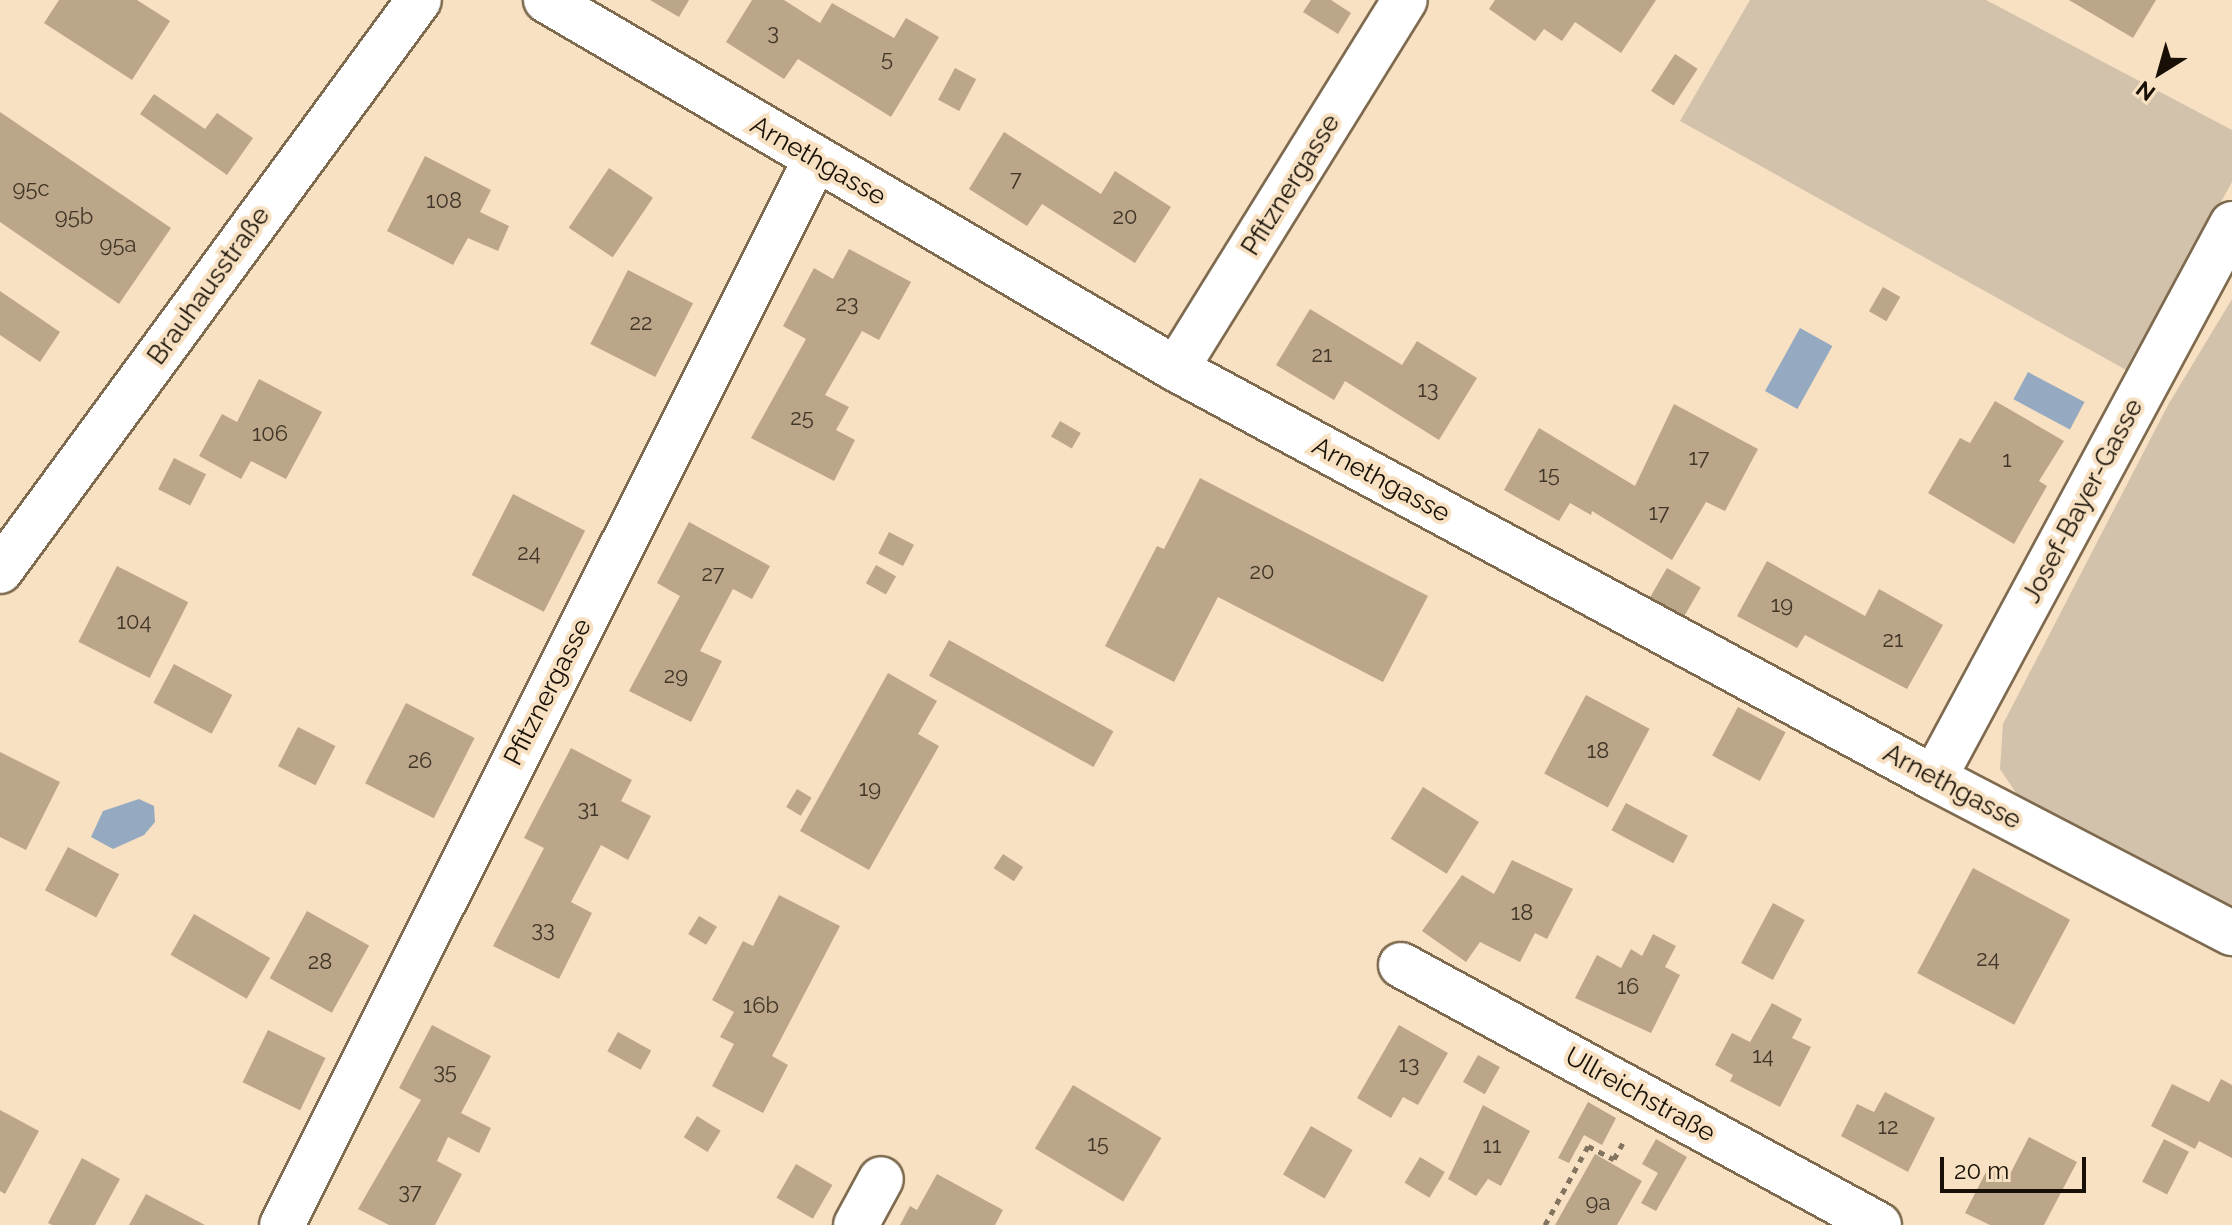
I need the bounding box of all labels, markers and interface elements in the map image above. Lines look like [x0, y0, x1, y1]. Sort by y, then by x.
house number: 3 [767, 20, 779, 46]
north arrow [2120, 32, 2200, 112]
house number: 5 [881, 46, 893, 72]
text: N [2131, 76, 2160, 107]
street label: Pfitznergasse [1235, 109, 1347, 261]
street label: Arnethgasse [745, 110, 891, 212]
house number: 7 [1010, 166, 1022, 192]
house number: 95c [13, 176, 49, 202]
house number: 108 [426, 188, 462, 214]
street label: Brauhausstraße [141, 201, 277, 371]
house number: 95b [55, 204, 93, 230]
house number: 20 [1113, 204, 1137, 230]
house number: 95a [100, 232, 136, 258]
house number: 23 [835, 291, 859, 317]
house number: 22 [630, 310, 652, 336]
house number: 21 [1312, 342, 1332, 368]
house number: 13 [1417, 377, 1439, 403]
street label: Josef-Bayer-Gasse [2016, 394, 2150, 608]
house number: 25 [790, 405, 814, 431]
house number: 106 [252, 421, 288, 447]
street label: Arnethgasse [1307, 431, 1455, 529]
house number: 17 [1688, 445, 1710, 471]
house number: 1 [2002, 447, 2012, 473]
house number: 15 [1538, 462, 1560, 488]
house number: 17 [1648, 500, 1670, 526]
house number: 24 [517, 540, 541, 566]
house number: 20 [1250, 559, 1274, 585]
house number: 27 [701, 561, 725, 587]
house number: 19 [1771, 592, 1793, 618]
house number: 104 [117, 609, 151, 635]
street label: Pfitznergasse [498, 613, 598, 771]
house number: 21 [1883, 627, 1903, 653]
house number: 29 [664, 663, 688, 689]
house number: 18 [1587, 738, 1609, 764]
street label: Arnethgasse [1878, 738, 2026, 836]
house number: 26 [408, 748, 432, 774]
house number: 19 [859, 776, 881, 802]
house number: 31 [577, 796, 599, 822]
house number: 18 [1511, 900, 1533, 926]
house number: 33 [531, 917, 555, 943]
house number: 24 [1976, 946, 2000, 972]
house number: 28 [308, 949, 332, 975]
house number: 16 [1617, 974, 1639, 1000]
house number: 16b [743, 993, 779, 1019]
street label: Ullreichstraße [1560, 1041, 1720, 1149]
house number: 14 [1752, 1043, 1774, 1069]
house number: 13 [1398, 1052, 1420, 1078]
house number: 35 [433, 1059, 457, 1085]
house number: 12 [1878, 1114, 1898, 1140]
house number: 15 [1087, 1131, 1109, 1157]
house number: 11 [1483, 1133, 1501, 1159]
scale bar [1944, 1141, 2090, 1191]
text: 20 m [1954, 1156, 2009, 1185]
house number: 37 [398, 1179, 422, 1205]
house number: 9a [1586, 1190, 1610, 1216]

